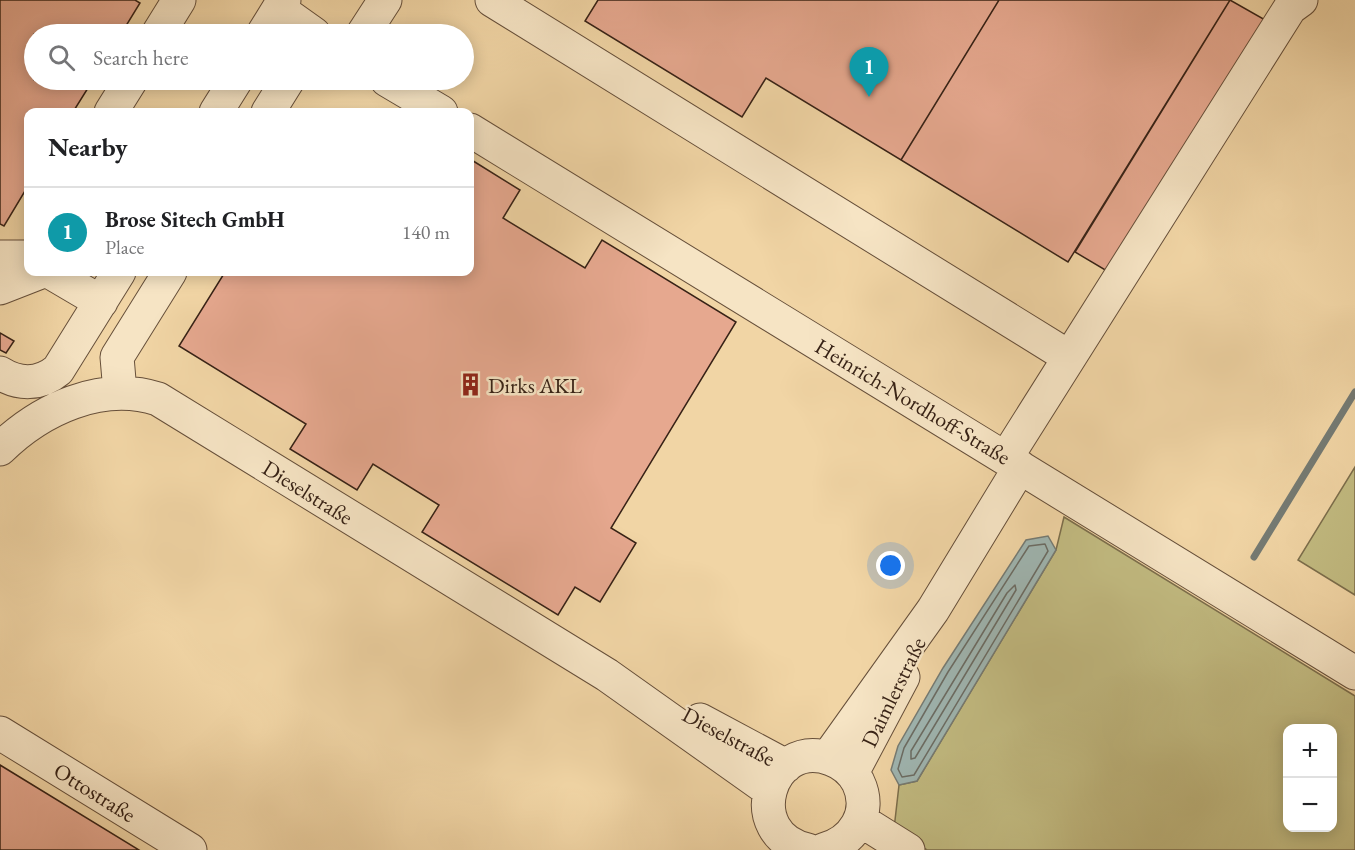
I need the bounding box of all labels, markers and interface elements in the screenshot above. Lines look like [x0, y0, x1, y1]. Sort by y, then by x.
search box [24, 24, 474, 90]
icon: search [45, 41, 78, 74]
text: Search here [93, 43, 188, 72]
pin: 1 [850, 48, 888, 97]
text: Nearby [48, 130, 128, 164]
text: Brose Sitech GmbH [105, 205, 285, 234]
text: 1 [62, 219, 73, 245]
text: 140 m [402, 219, 450, 245]
text: Place [105, 234, 144, 260]
street label: Heinrich-Nordhoff-Straße [810, 332, 1016, 472]
place label: Dirks AKL [488, 371, 582, 400]
building icon: Dirks AKL [457, 372, 483, 398]
street label: Dieselstraße [257, 453, 359, 532]
your location [876, 551, 905, 580]
street label: Daimlerstraße [854, 632, 933, 752]
street label: Dieselstraße [677, 700, 781, 773]
map controls [1283, 724, 1337, 832]
button: + [1283, 724, 1337, 778]
street label: Ottostraße [48, 756, 141, 829]
button: − [1283, 778, 1337, 832]

